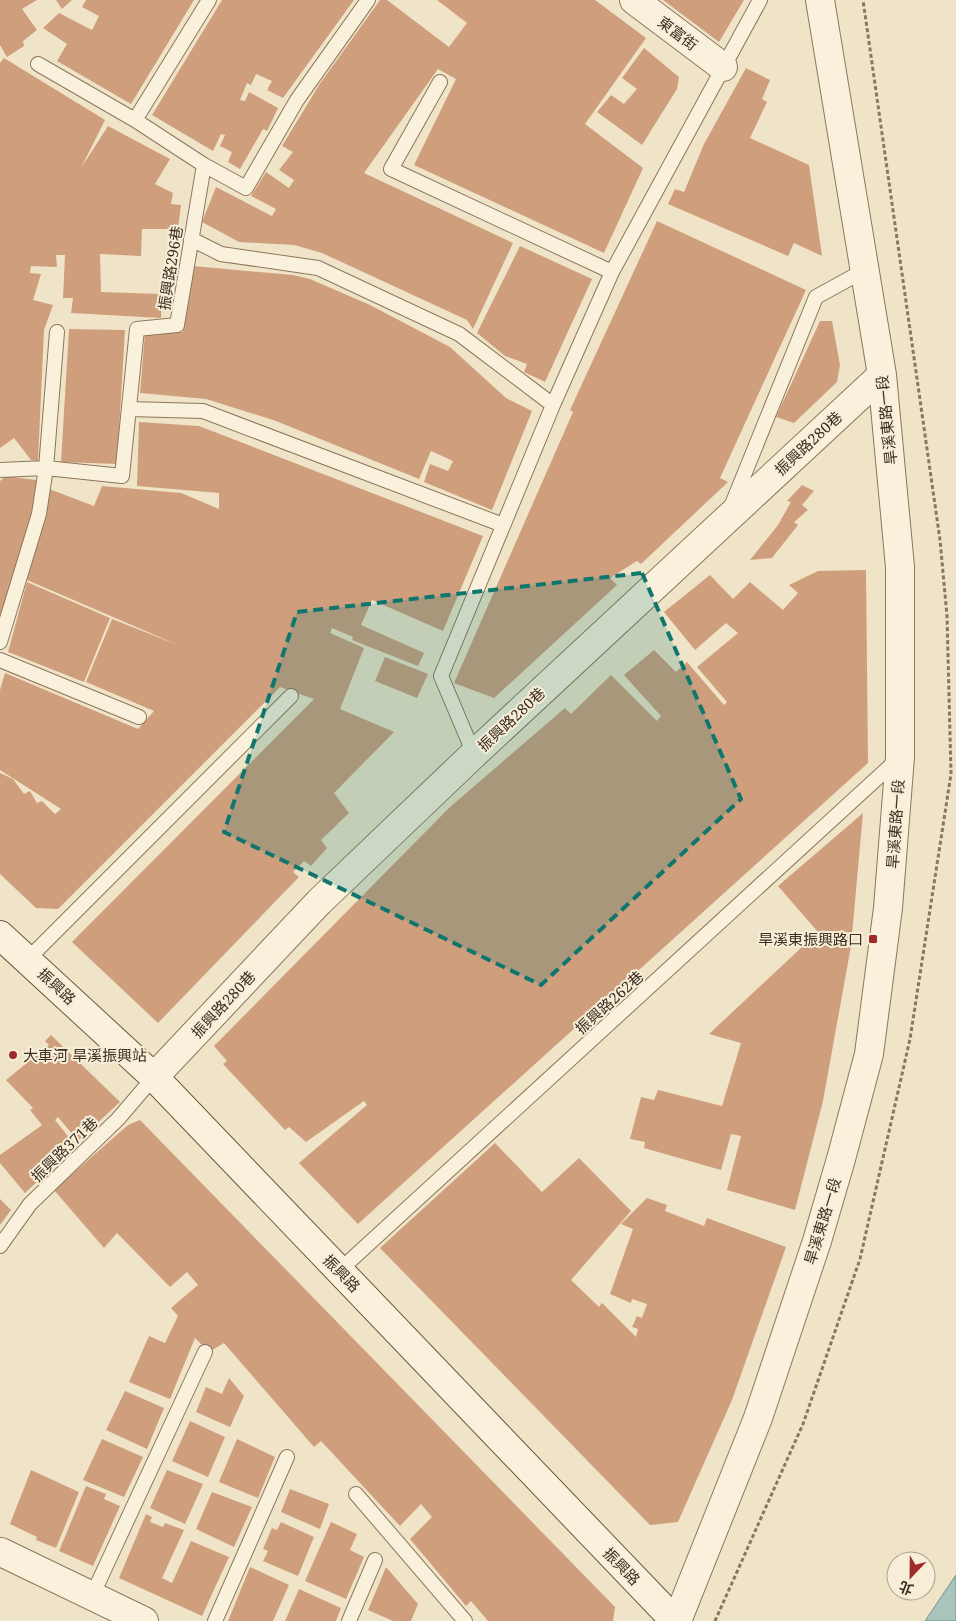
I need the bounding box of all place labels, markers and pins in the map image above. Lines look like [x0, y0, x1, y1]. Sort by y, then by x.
place label: 旱溪東振興路口 [758, 929, 863, 949]
marker: 旱溪東振興路口 [867, 933, 879, 945]
place label: 大車河 旱溪振興站 [23, 1045, 147, 1065]
marker: 大車河 旱溪振興站 [7, 1049, 19, 1061]

